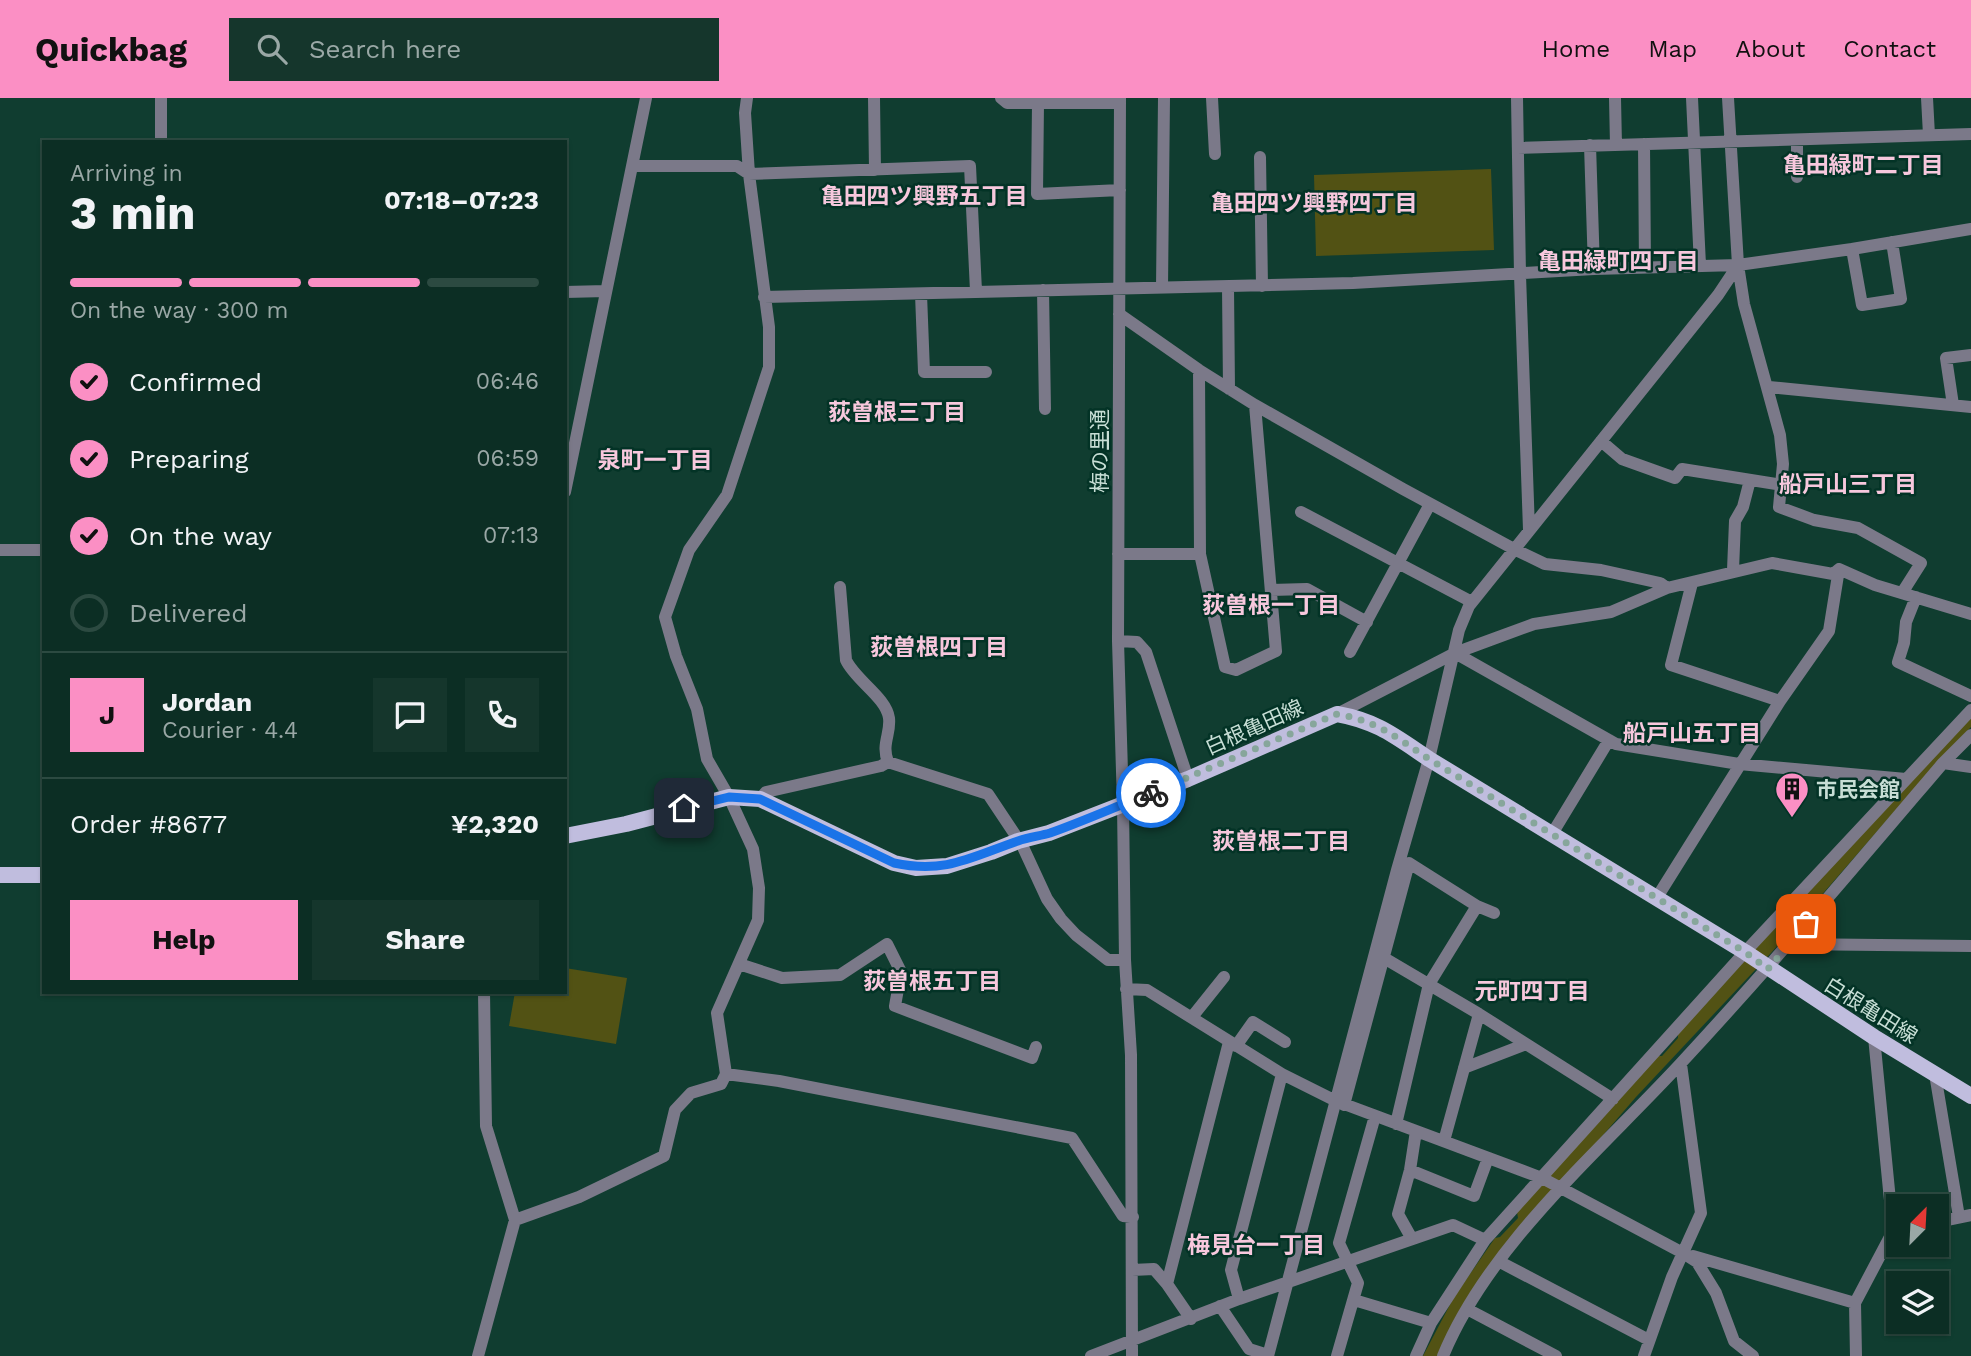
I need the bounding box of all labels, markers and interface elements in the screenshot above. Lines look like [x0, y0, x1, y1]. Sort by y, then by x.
search box [229, 18, 719, 81]
text: Quickbag [35, 30, 187, 69]
icon: search [253, 30, 291, 68]
text: Search here [309, 34, 461, 64]
text: Home [1542, 35, 1610, 63]
text: Map [1648, 35, 1697, 63]
text: About [1735, 35, 1805, 63]
text: Contact [1843, 35, 1936, 63]
district label: 亀田緑町二丁目 [1783, 152, 1944, 179]
text: Arriving in [70, 160, 183, 187]
district label: 亀田四ツ興野五丁目 [821, 183, 1028, 210]
text: 07:18–07:23 [384, 185, 539, 215]
text: 3 min [70, 186, 196, 240]
district label: 亀田四ツ興野四丁目 [1211, 190, 1418, 217]
district label: 亀田緑町四丁目 [1538, 248, 1699, 275]
text: On the way · 300 m [70, 297, 288, 324]
icon: check [70, 363, 108, 401]
text: Confirmed [129, 367, 262, 397]
text: 06:46 [476, 368, 539, 395]
district label: 荻曽根三丁目 [828, 399, 966, 426]
street label: 梅の里通 [1087, 409, 1112, 493]
icon: check [70, 440, 108, 478]
text: Preparing [129, 444, 249, 474]
text: 06:59 [476, 445, 539, 472]
district label: 泉町一丁目 [598, 447, 713, 474]
district label: 船戸山三丁目 [1779, 471, 1917, 498]
icon: check [70, 517, 108, 555]
text: On the way [129, 521, 272, 551]
text: 07:13 [483, 522, 539, 549]
district label: 荻曽根一丁目 [1202, 592, 1340, 619]
text: Delivered [129, 598, 248, 628]
district label: 荻曽根四丁目 [870, 634, 1008, 661]
button: chat [373, 678, 447, 752]
button: phone [465, 678, 539, 752]
text: Jordan [162, 687, 252, 717]
street label: 白根亀田線 [1201, 694, 1307, 760]
text: J [99, 700, 115, 730]
text: Courier · 4.4 [162, 717, 298, 744]
district label: 船戸山五丁目 [1623, 720, 1761, 747]
courier [1116, 758, 1186, 828]
building icon: 市民会館 [1773, 770, 1811, 819]
icon: bike [1132, 774, 1170, 812]
place label: 市民会館 [1816, 777, 1900, 802]
pin [654, 778, 714, 838]
icon: home [665, 789, 703, 827]
text: Order #8677 [70, 809, 227, 839]
text: ¥2,320 [451, 809, 539, 839]
district label: 荻曽根二丁目 [1212, 828, 1350, 855]
pin [1776, 894, 1836, 954]
button: Help [70, 900, 298, 980]
button: Share [312, 900, 539, 980]
icon: bag [1787, 905, 1825, 943]
district label: 荻曽根五丁目 [863, 968, 1001, 995]
street label: 白根亀田線 [1820, 972, 1922, 1048]
district label: 元町四丁目 [1475, 978, 1590, 1005]
north arrow [1886, 1194, 1950, 1256]
map controls [1886, 1194, 1949, 1334]
district label: 梅見台一丁目 [1187, 1232, 1325, 1259]
button: layers [1886, 1271, 1949, 1334]

